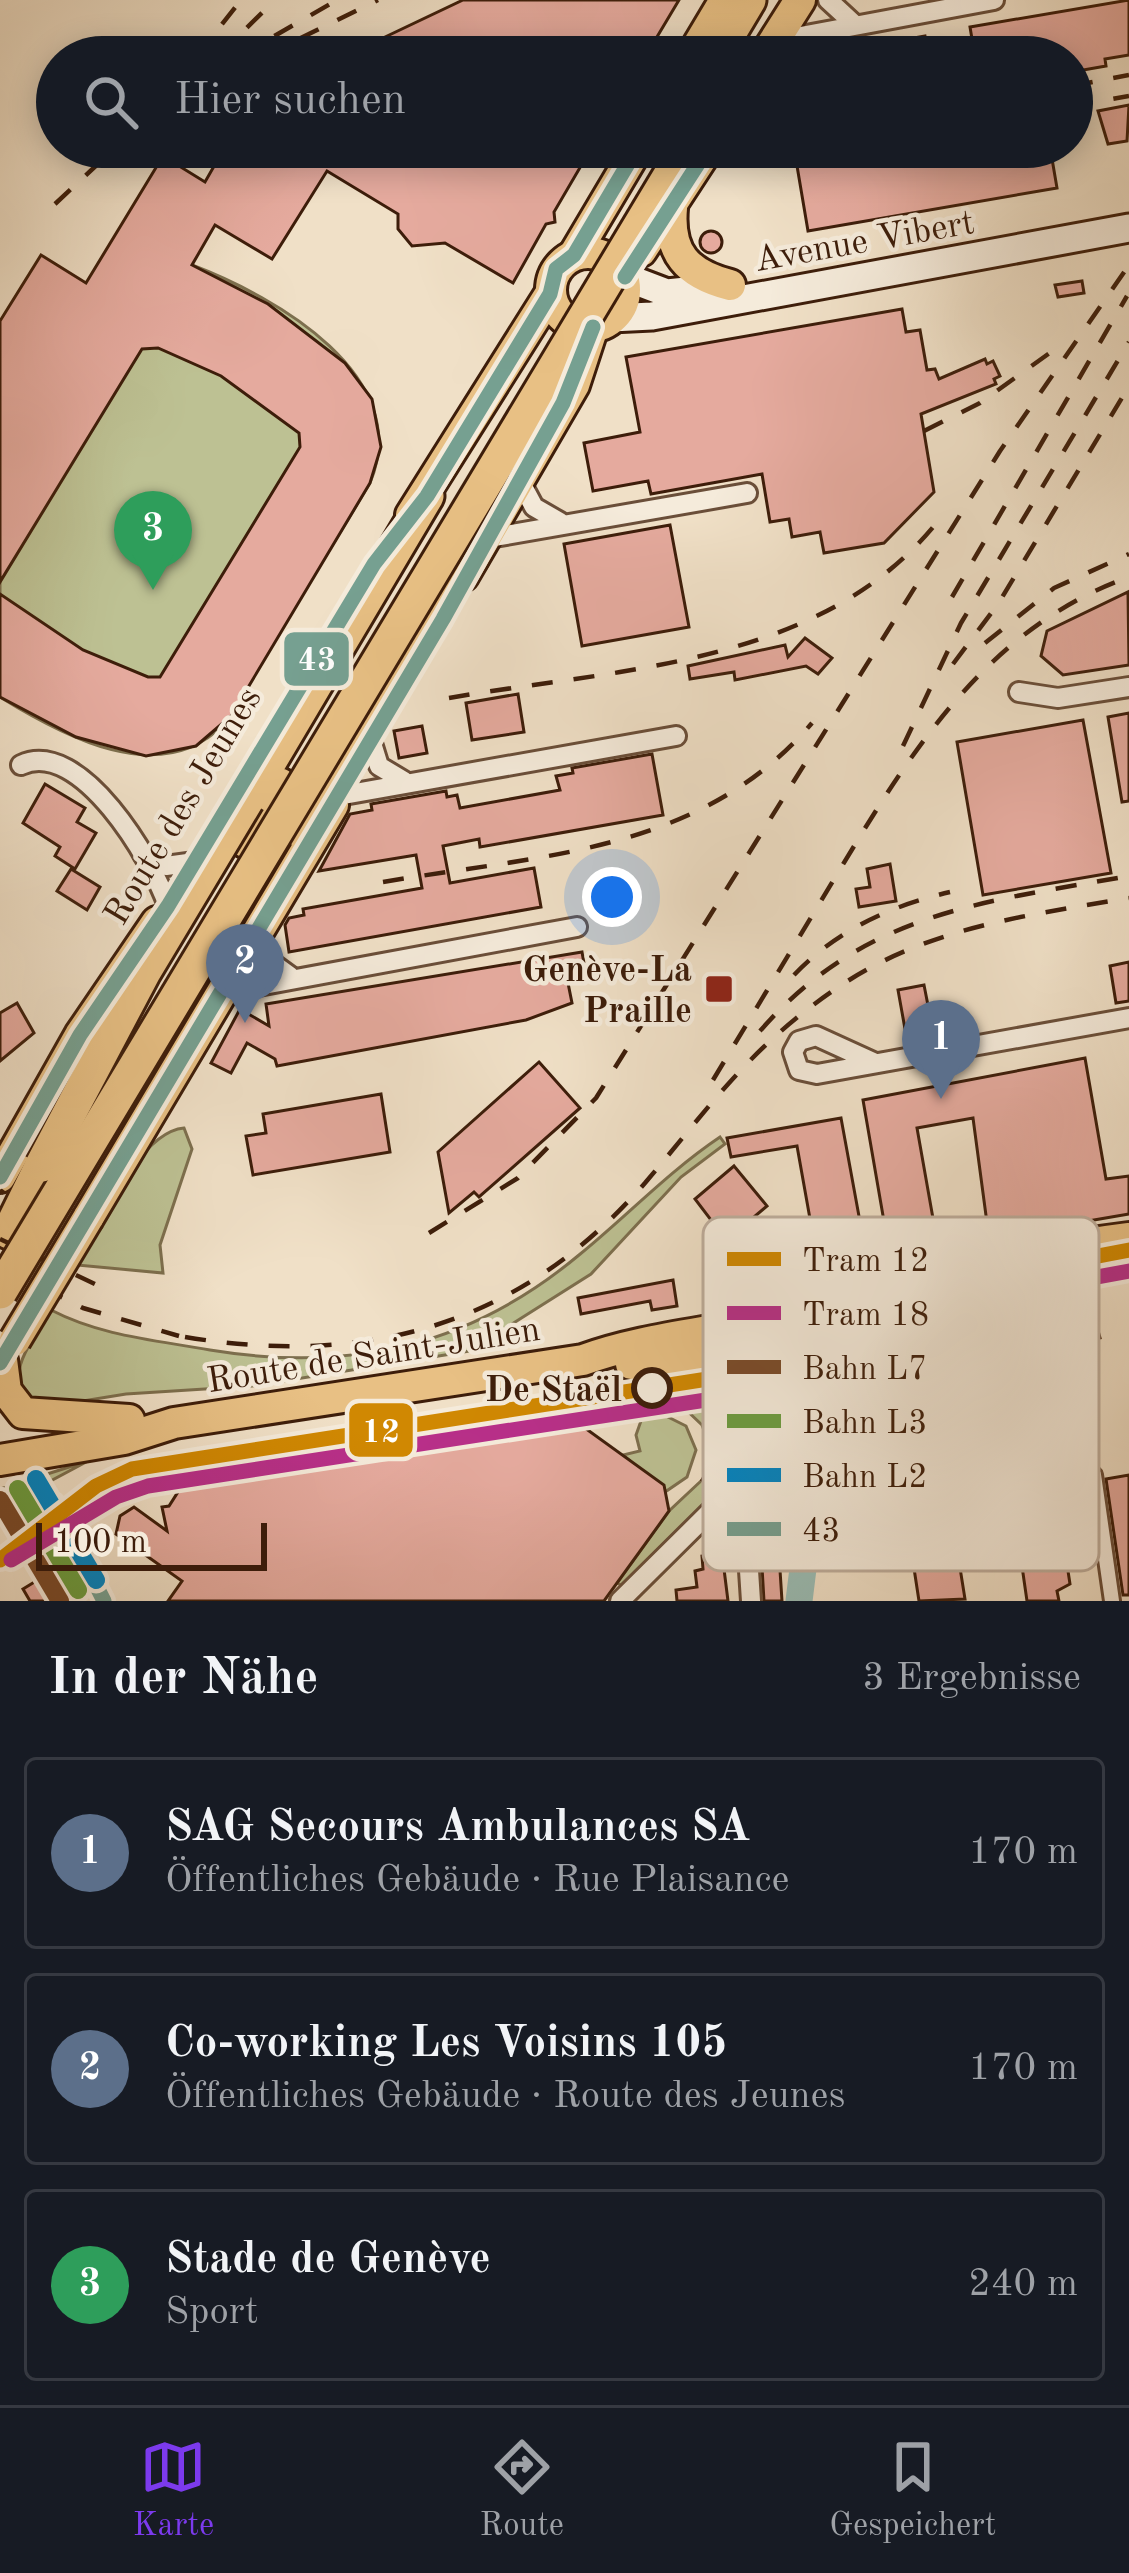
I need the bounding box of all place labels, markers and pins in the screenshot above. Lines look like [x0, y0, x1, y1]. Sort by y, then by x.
pin: 3 [114, 491, 192, 590]
pin: 2 [206, 924, 284, 1023]
place label: Genève-La Praille [522, 954, 692, 1031]
marker: Genève-La Praille [703, 973, 735, 1005]
pin: 1 [902, 1000, 980, 1099]
marker: De Staël [633, 1369, 671, 1407]
place label: De Staël [485, 1374, 622, 1410]

